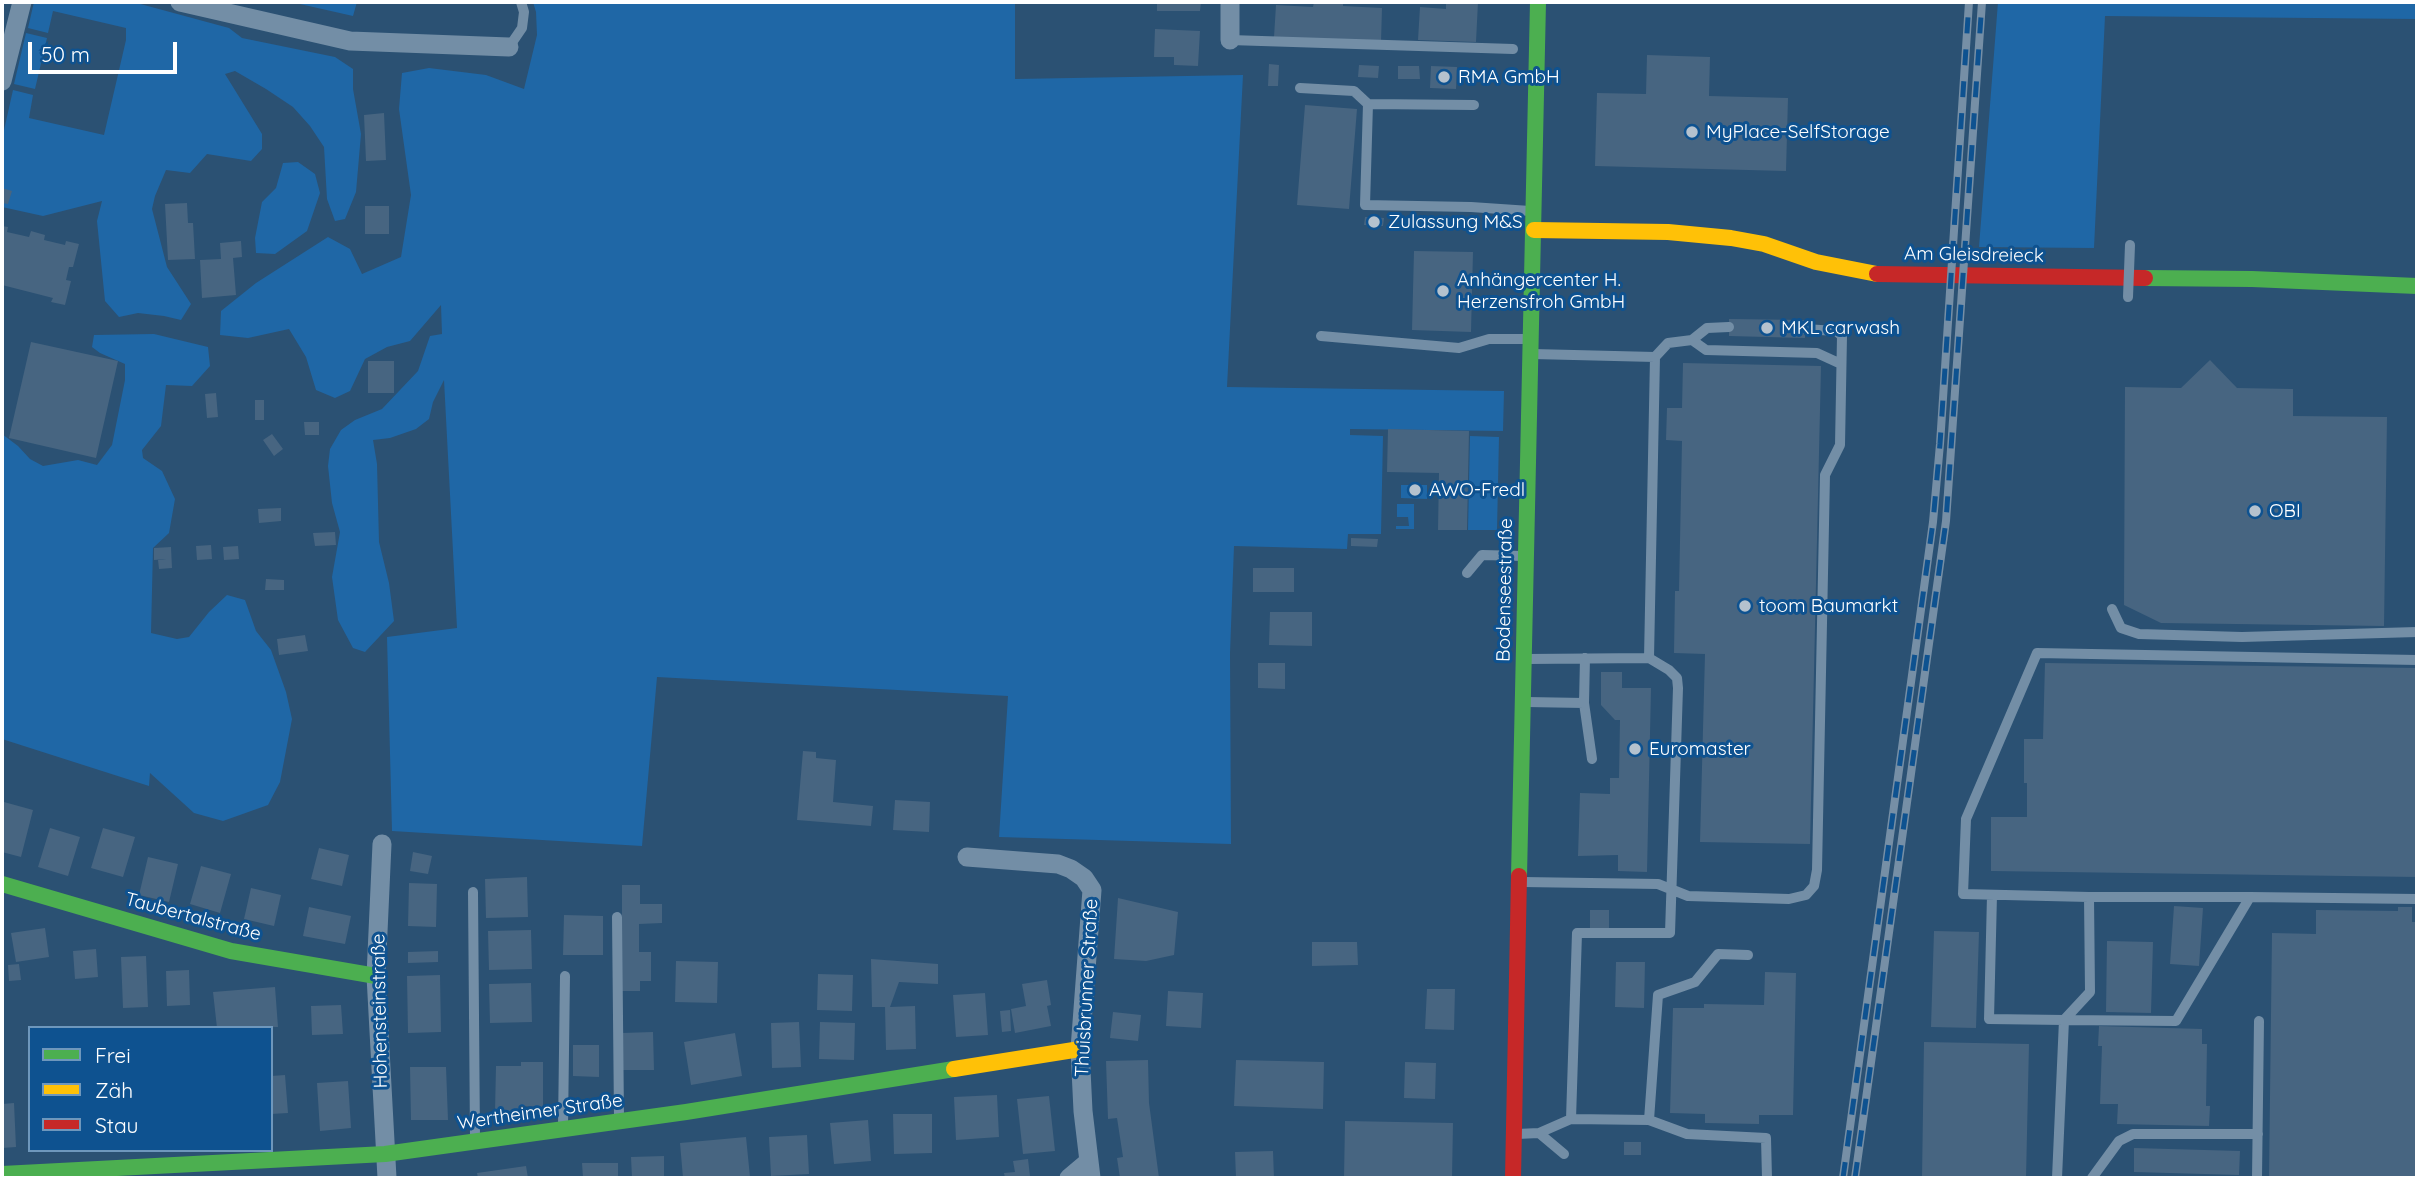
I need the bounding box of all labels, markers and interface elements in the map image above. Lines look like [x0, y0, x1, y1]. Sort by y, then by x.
scale bar [32, 28, 180, 72]
text: 50 m [41, 41, 90, 67]
place label: RMA GmbH [1458, 66, 1560, 88]
marker: RMA GmbH [1436, 69, 1452, 85]
place label: MyPlace-SelfStorage [1706, 121, 1890, 143]
marker: MyPlace-SelfStorage [1684, 124, 1700, 140]
place label: Zulassung M&S [1388, 211, 1523, 233]
marker: Zulassung M&S [1366, 214, 1382, 230]
street label: Am Gleisdreieck [1904, 242, 2044, 268]
place label: Anhängercenter H. Herzensfroh GmbH [1457, 269, 1625, 313]
marker: Anhängercenter H. Herzensfroh GmbH [1435, 283, 1451, 299]
place label: MKL carwash [1781, 317, 1900, 339]
marker: MKL carwash [1759, 320, 1775, 336]
place label: AWO-Fredl [1429, 479, 1525, 501]
marker: AWO-Fredl [1407, 482, 1423, 498]
place label: OBI [2269, 500, 2301, 522]
marker: OBI [2247, 503, 2263, 519]
street label: Bodenseestraße [1492, 518, 1518, 662]
place label: toom Baumarkt [1759, 595, 1898, 617]
marker: toom Baumarkt [1737, 598, 1753, 614]
place label: Euromaster [1649, 738, 1751, 760]
marker: Euromaster [1627, 741, 1643, 757]
street label: Taubertalstraße [123, 888, 263, 946]
street label: Thuisbrunner Straße [1071, 898, 1103, 1078]
street label: Hohensteinstraße [367, 933, 393, 1089]
legend [28, 1026, 273, 1152]
text: Frei [95, 1042, 131, 1068]
text: Zäh [95, 1077, 133, 1103]
street label: Wertheimer Straße [456, 1089, 624, 1135]
text: Stau [95, 1112, 138, 1138]

